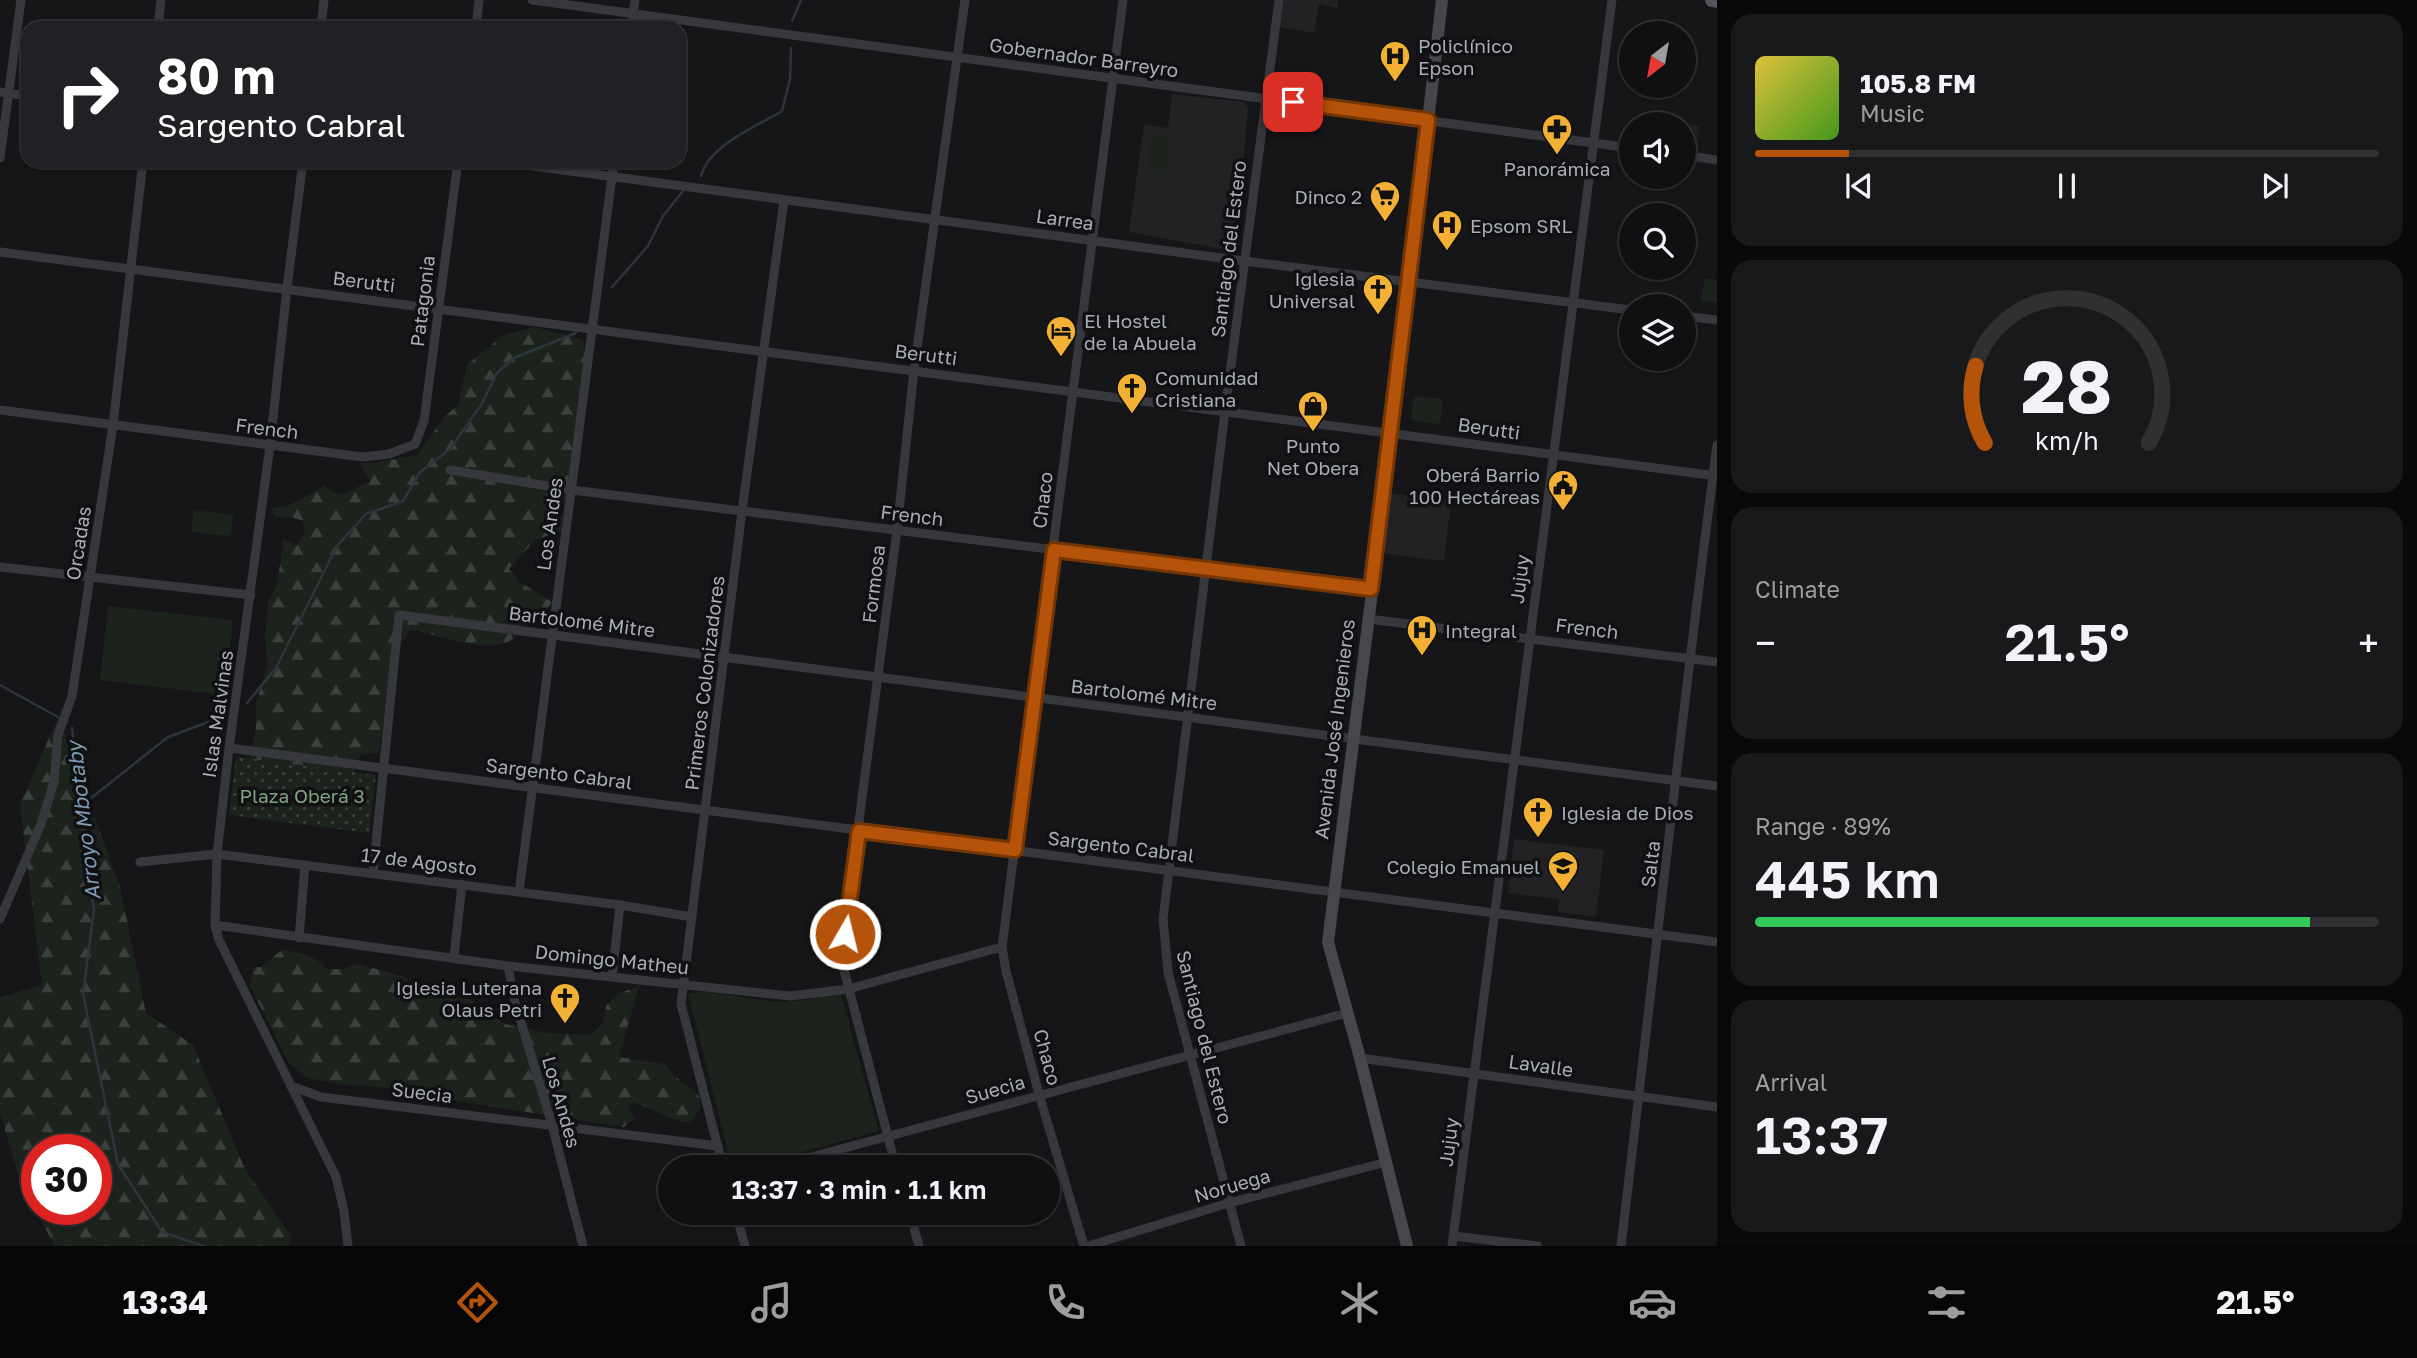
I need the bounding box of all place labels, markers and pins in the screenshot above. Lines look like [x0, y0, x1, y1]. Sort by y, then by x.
place label: Policlínico Epson [1418, 34, 1513, 79]
hospital icon: Policlínico Epson [1378, 39, 1412, 83]
pin [1263, 72, 1323, 132]
pharmacy icon: Panorámica [1540, 112, 1574, 156]
place label: Panorámica [1503, 157, 1611, 180]
supermarket icon: Dinco 2 [1368, 179, 1402, 223]
place label: Dinco 2 [1294, 185, 1362, 208]
hospital icon: Epsom SRL [1430, 208, 1464, 252]
place label: Epsom SRL [1470, 214, 1572, 237]
place label: Iglesia Universal [1269, 267, 1355, 312]
church icon: Iglesia Universal [1361, 272, 1395, 316]
place label: El Hostel de la Abuela [1084, 309, 1197, 354]
hotel icon: El Hostel de la Abuela [1044, 314, 1078, 358]
place label: Comunidad Cristiana [1155, 366, 1259, 411]
church icon: Comunidad Cristiana [1115, 371, 1149, 415]
shop icon: Punto Net Obera [1296, 389, 1330, 433]
place label: Punto Net Obera [1267, 434, 1359, 479]
place label: Oberá Barrio 100 Hectáreas [1409, 463, 1540, 508]
public building icon: Oberá Barrio 100 Hectáreas [1546, 468, 1580, 512]
hospital icon: Integral [1405, 613, 1439, 657]
place label: Integral [1445, 619, 1517, 642]
church icon: Iglesia de Dios [1521, 795, 1555, 839]
place label: Iglesia de Dios [1561, 801, 1694, 824]
school or university icon: Colegio Emanuel [1546, 849, 1580, 893]
place label: Colegio Emanuel [1386, 855, 1540, 878]
place label: Iglesia Luterana Olaus Petri [396, 976, 542, 1021]
church icon: Iglesia Luterana Olaus Petri [548, 981, 582, 1025]

